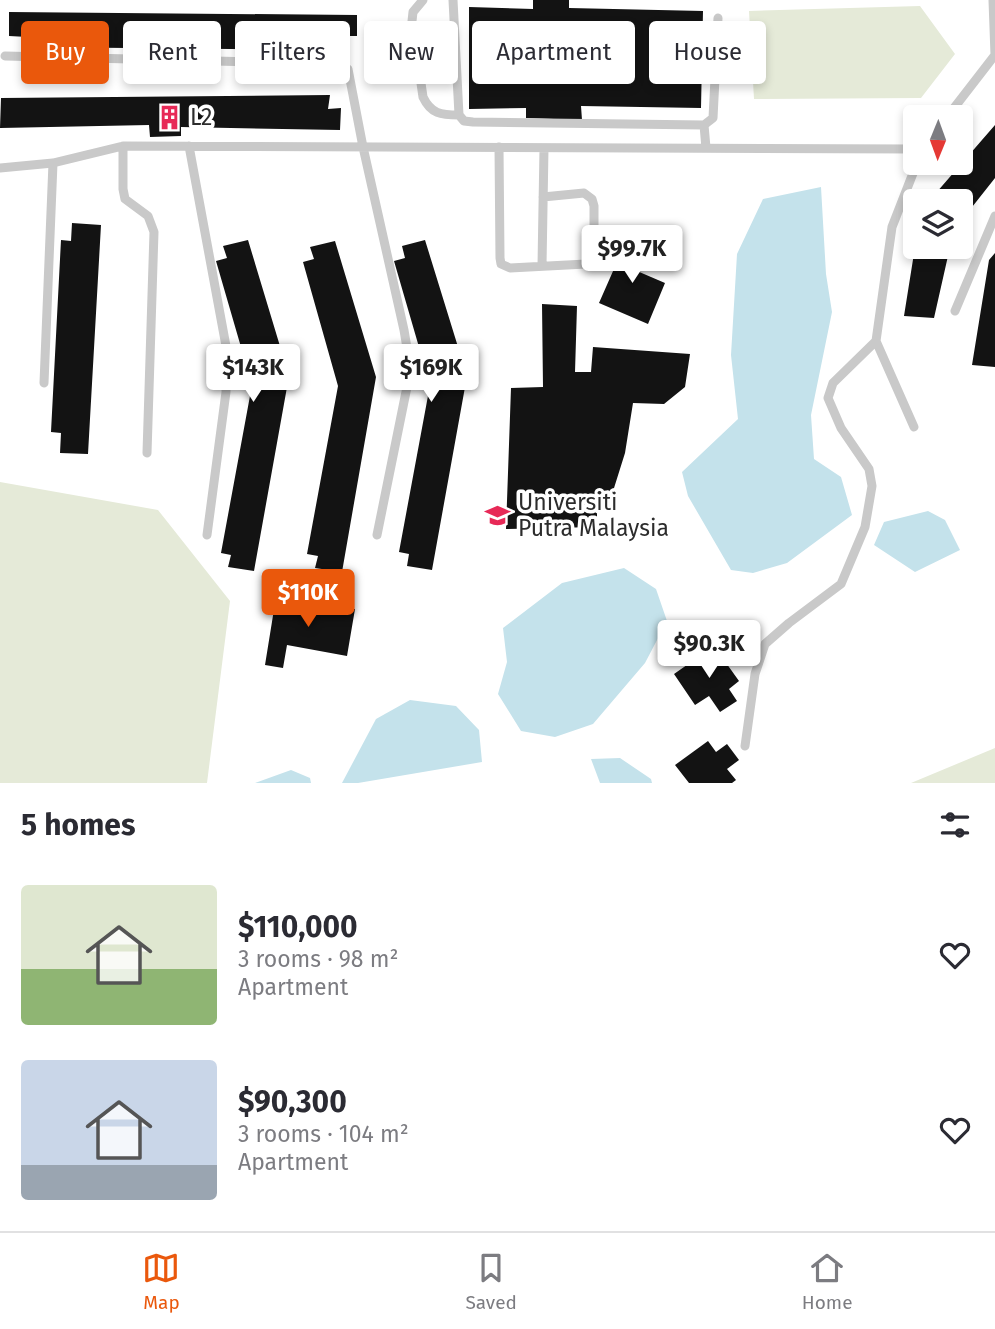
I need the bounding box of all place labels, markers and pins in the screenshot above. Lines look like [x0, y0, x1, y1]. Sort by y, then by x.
building icon: L2 [156, 103, 184, 131]
place label: L2 [190, 103, 213, 131]
pin: $99.7K [575, 226, 689, 285]
pin: $143K [204, 344, 302, 404]
pin: $169K [382, 344, 480, 404]
place label: Universiti Putra Malaysia [518, 488, 669, 542]
school or university icon: Universiti Putra Malaysia [484, 501, 512, 529]
pin: $110K [259, 570, 357, 629]
pin: $90.3K [652, 620, 766, 680]

